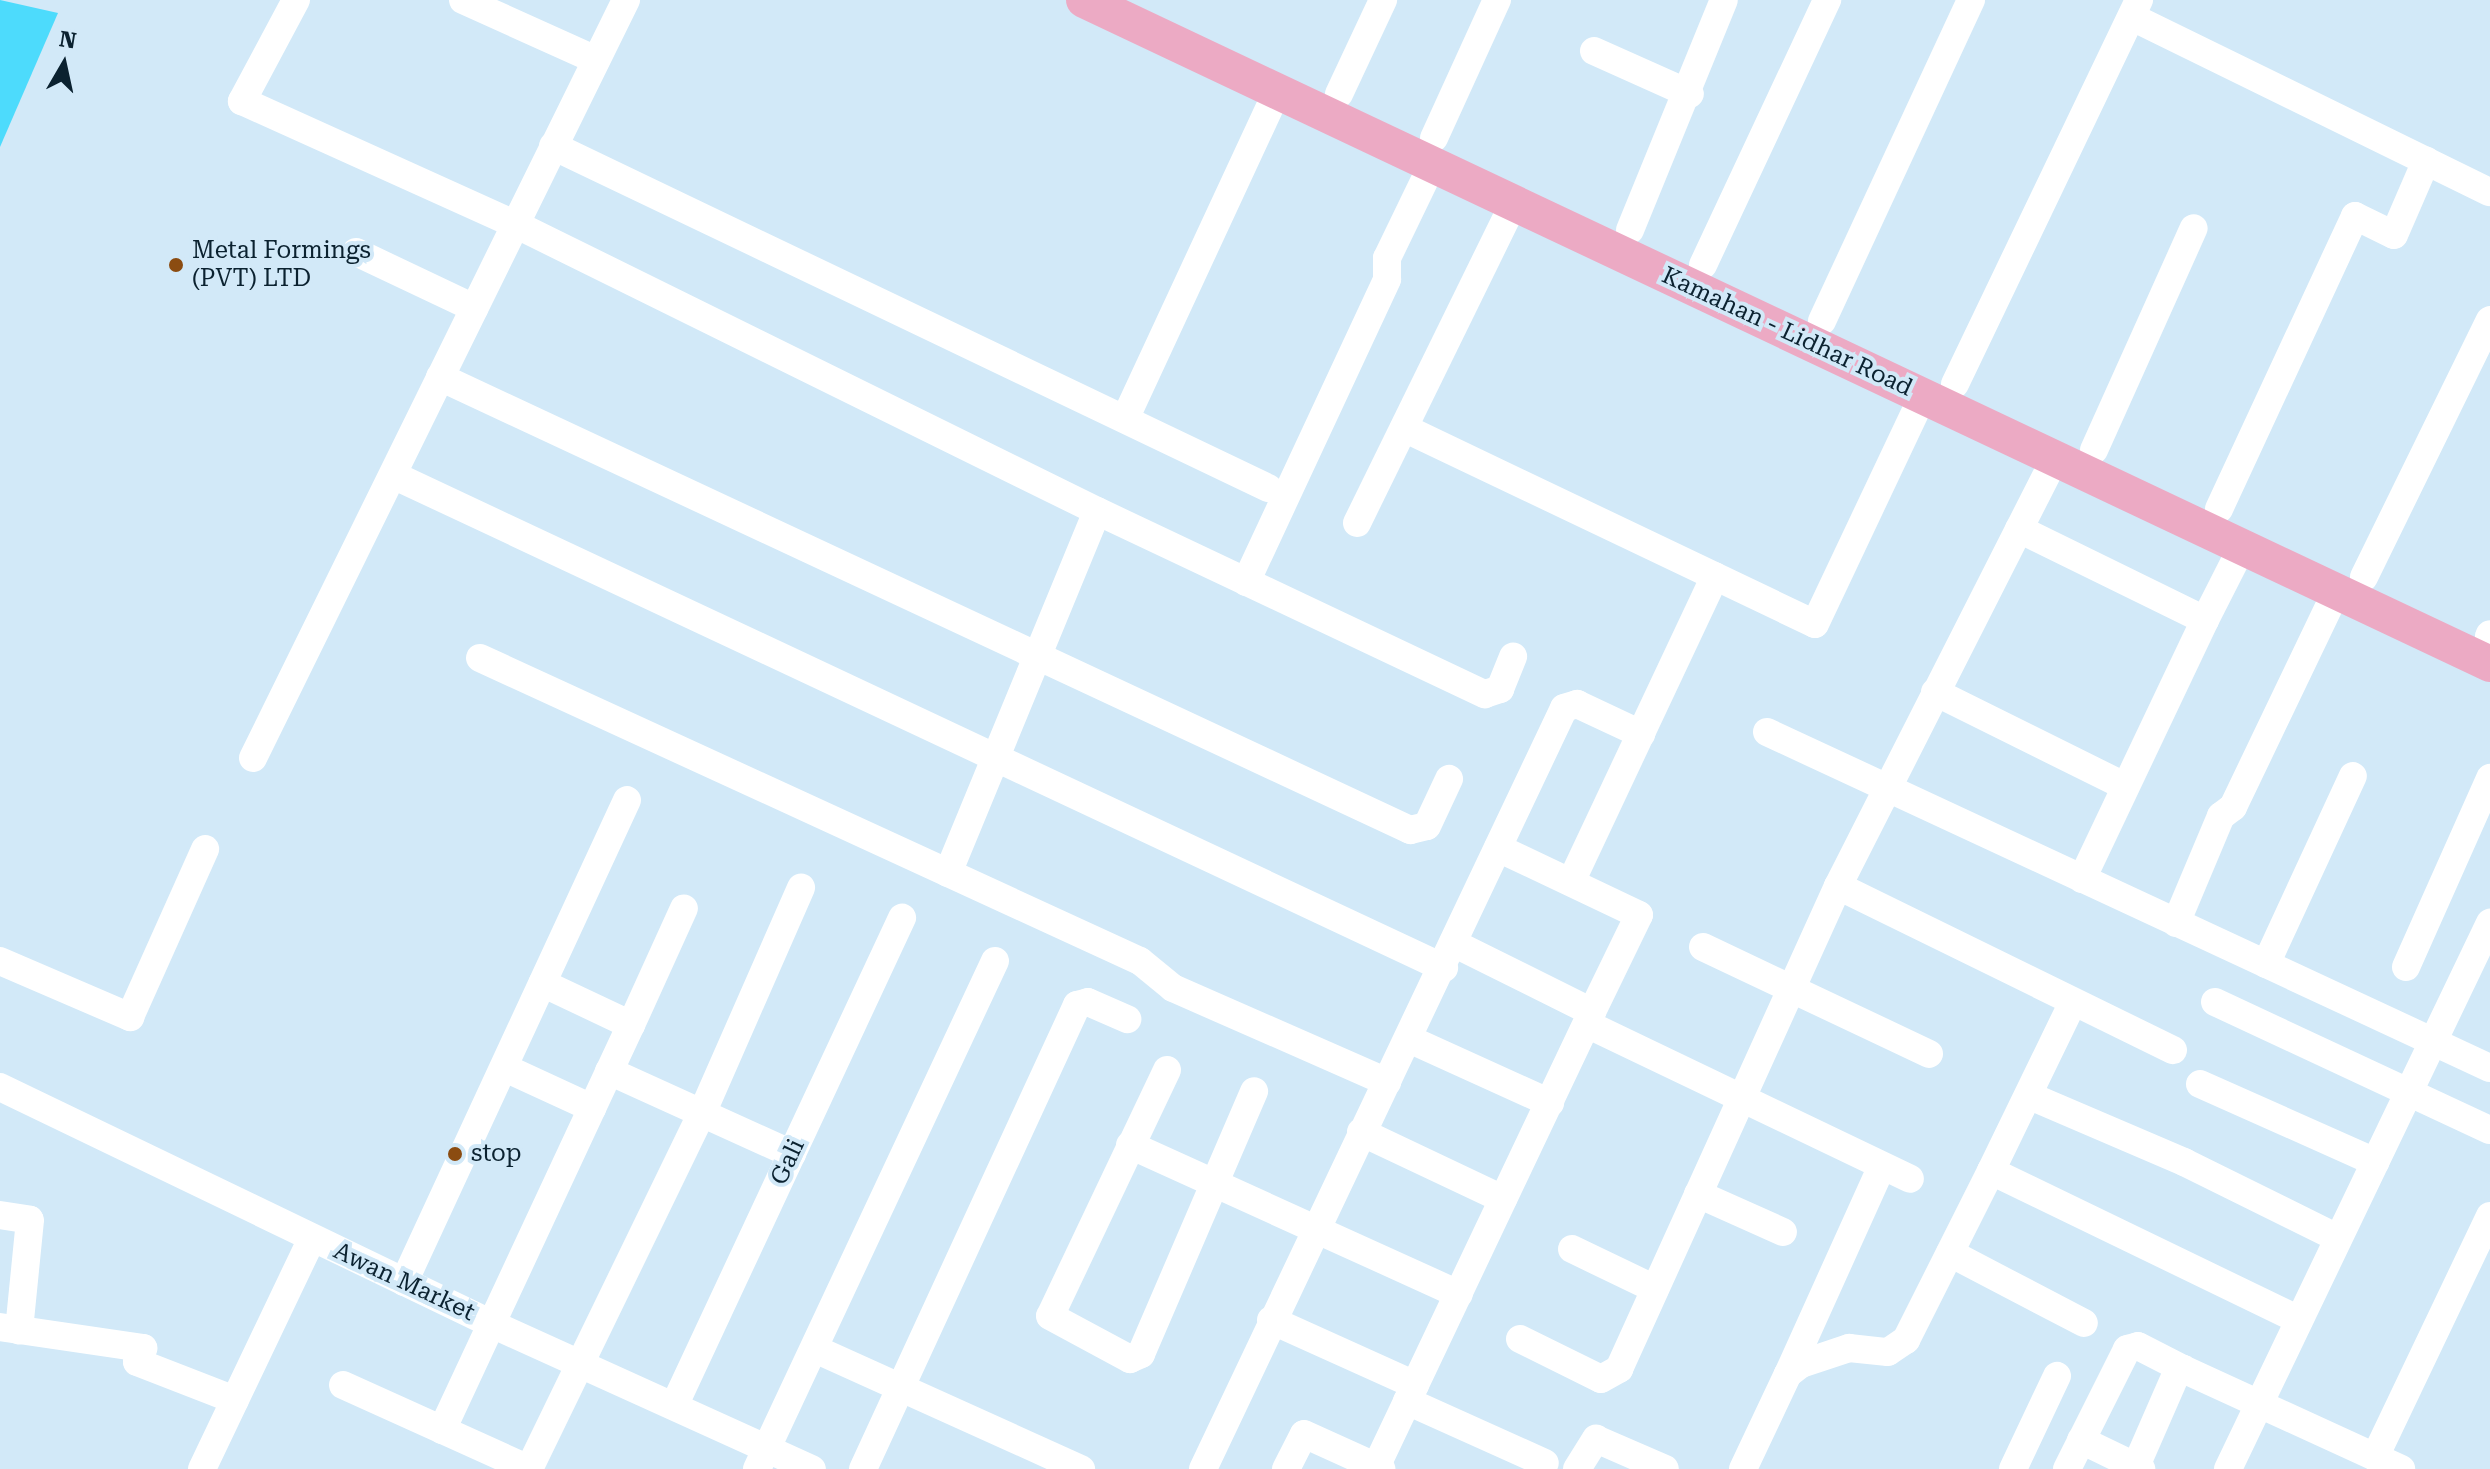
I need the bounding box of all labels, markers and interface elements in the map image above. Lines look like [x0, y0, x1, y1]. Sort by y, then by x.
north arrow [24, 24, 104, 104]
text: N [57, 26, 78, 53]
place label: Metal Formings (PVT) LTD [192, 237, 371, 293]
marker: Metal Formings (PVT) LTD [167, 256, 185, 274]
street label: Kamahan - Lidhar Road [1657, 261, 1917, 403]
street label: Gali [765, 1135, 811, 1189]
place label: stop [471, 1140, 522, 1168]
marker: stop [446, 1145, 464, 1163]
street label: Awan Market [329, 1237, 479, 1327]

